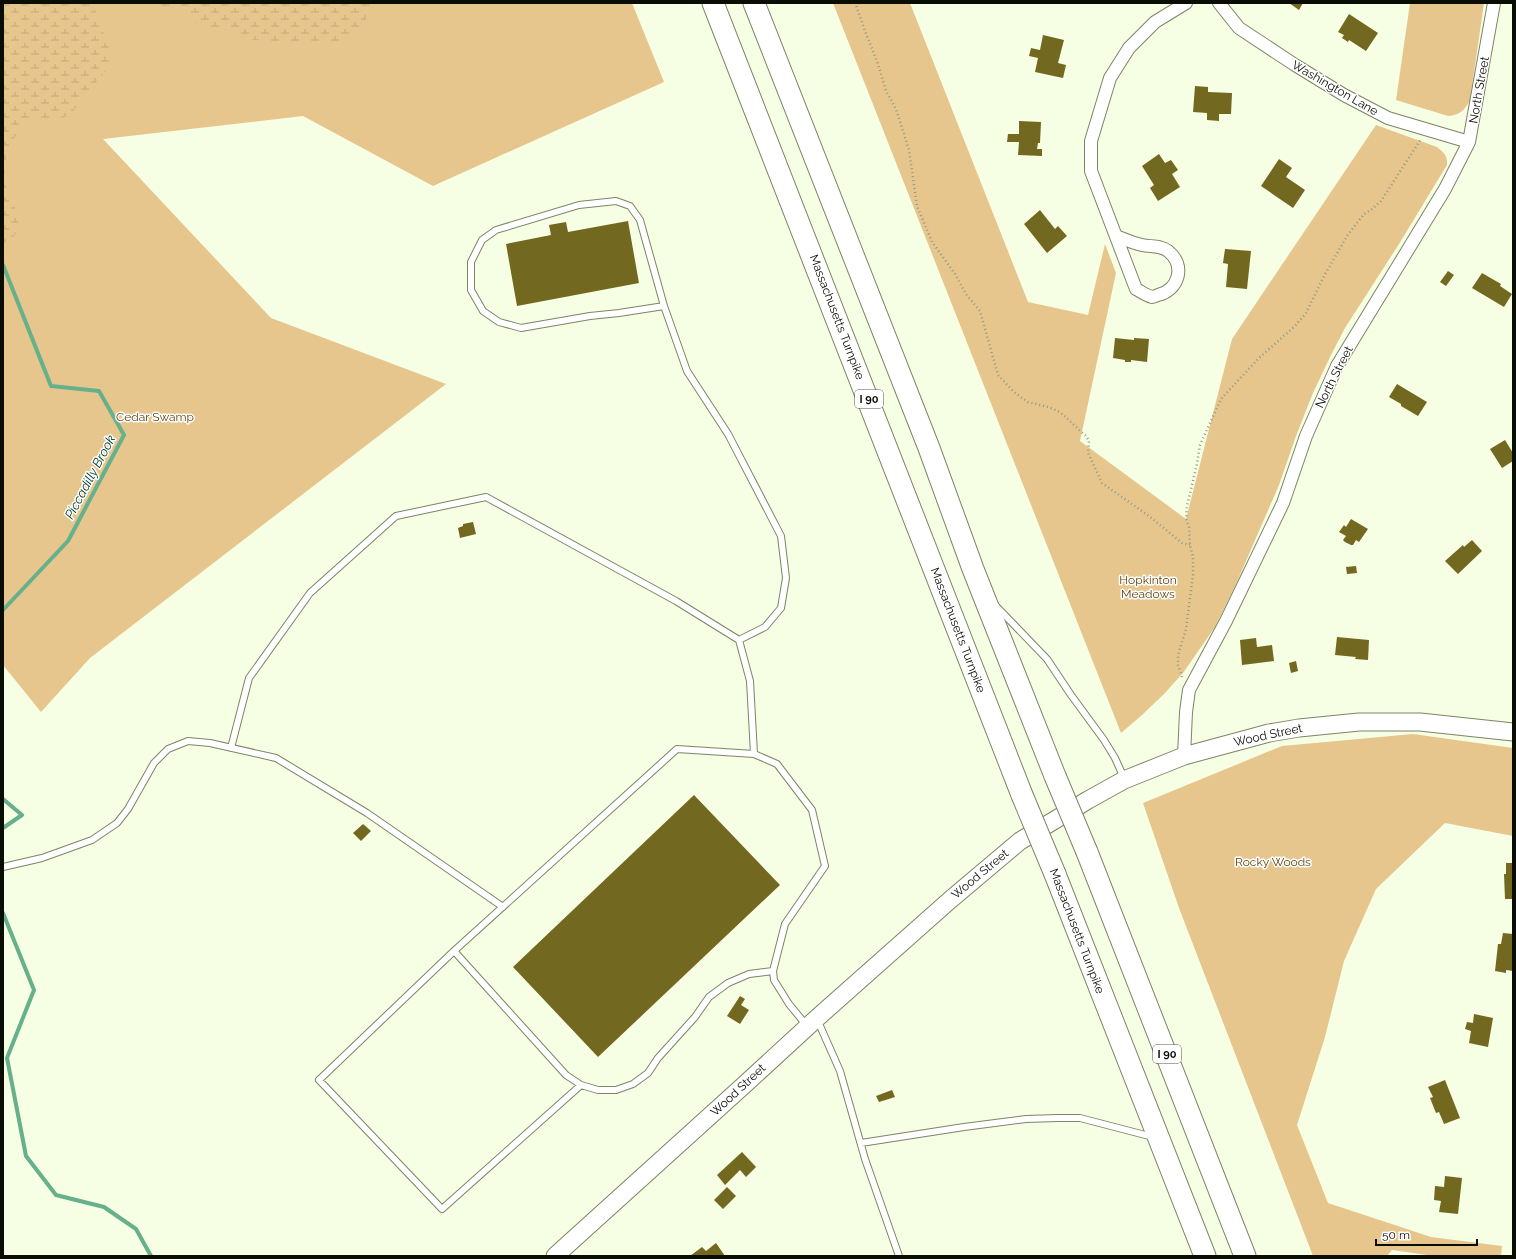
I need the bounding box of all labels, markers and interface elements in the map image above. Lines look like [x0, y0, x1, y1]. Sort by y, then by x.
street label: North Street [1466, 55, 1492, 125]
street label: Washington Lane [1290, 58, 1380, 118]
street label: Massachusetts Turnpike [807, 252, 867, 382]
street label: North Street [1312, 344, 1356, 410]
road number: I 90 [855, 390, 883, 408]
park label: Cedar Swamp [116, 410, 194, 424]
water label: Piccadilly Brook [62, 432, 118, 522]
street label: Massachusetts Turnpike [928, 565, 988, 695]
park label: Hopkinton Meadows [1119, 573, 1177, 601]
street label: Wood Street [1232, 721, 1304, 749]
street label: Wood Street [949, 846, 1011, 902]
park label: Rocky Woods [1235, 855, 1311, 869]
street label: Massachusetts Turnpike [1047, 866, 1107, 996]
road number: I 90 [1153, 1045, 1181, 1063]
street label: Wood Street [708, 1061, 768, 1119]
scale bar [1376, 1221, 1477, 1247]
text: 50 m [1382, 1228, 1410, 1242]

